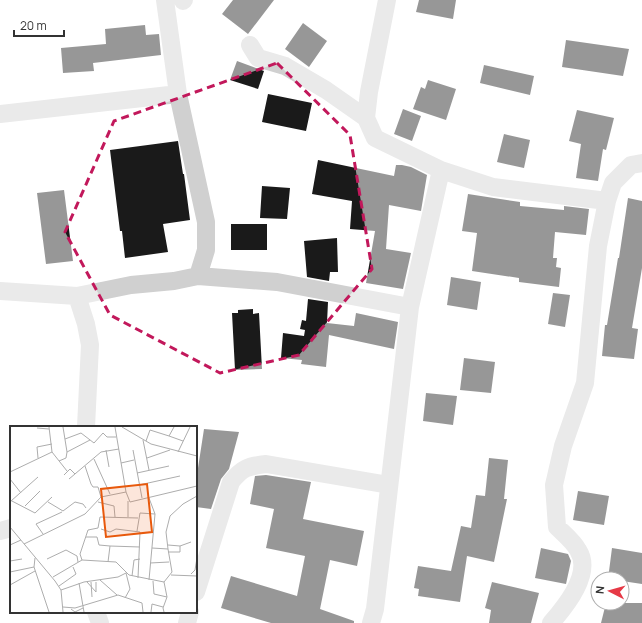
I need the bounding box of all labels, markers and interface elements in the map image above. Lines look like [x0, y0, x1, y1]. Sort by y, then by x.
scale bar [14, 12, 64, 38]
text: 20 m [20, 17, 47, 34]
inset map [10, 426, 197, 613]
north arrow [590, 571, 630, 611]
text: N [592, 585, 607, 595]

